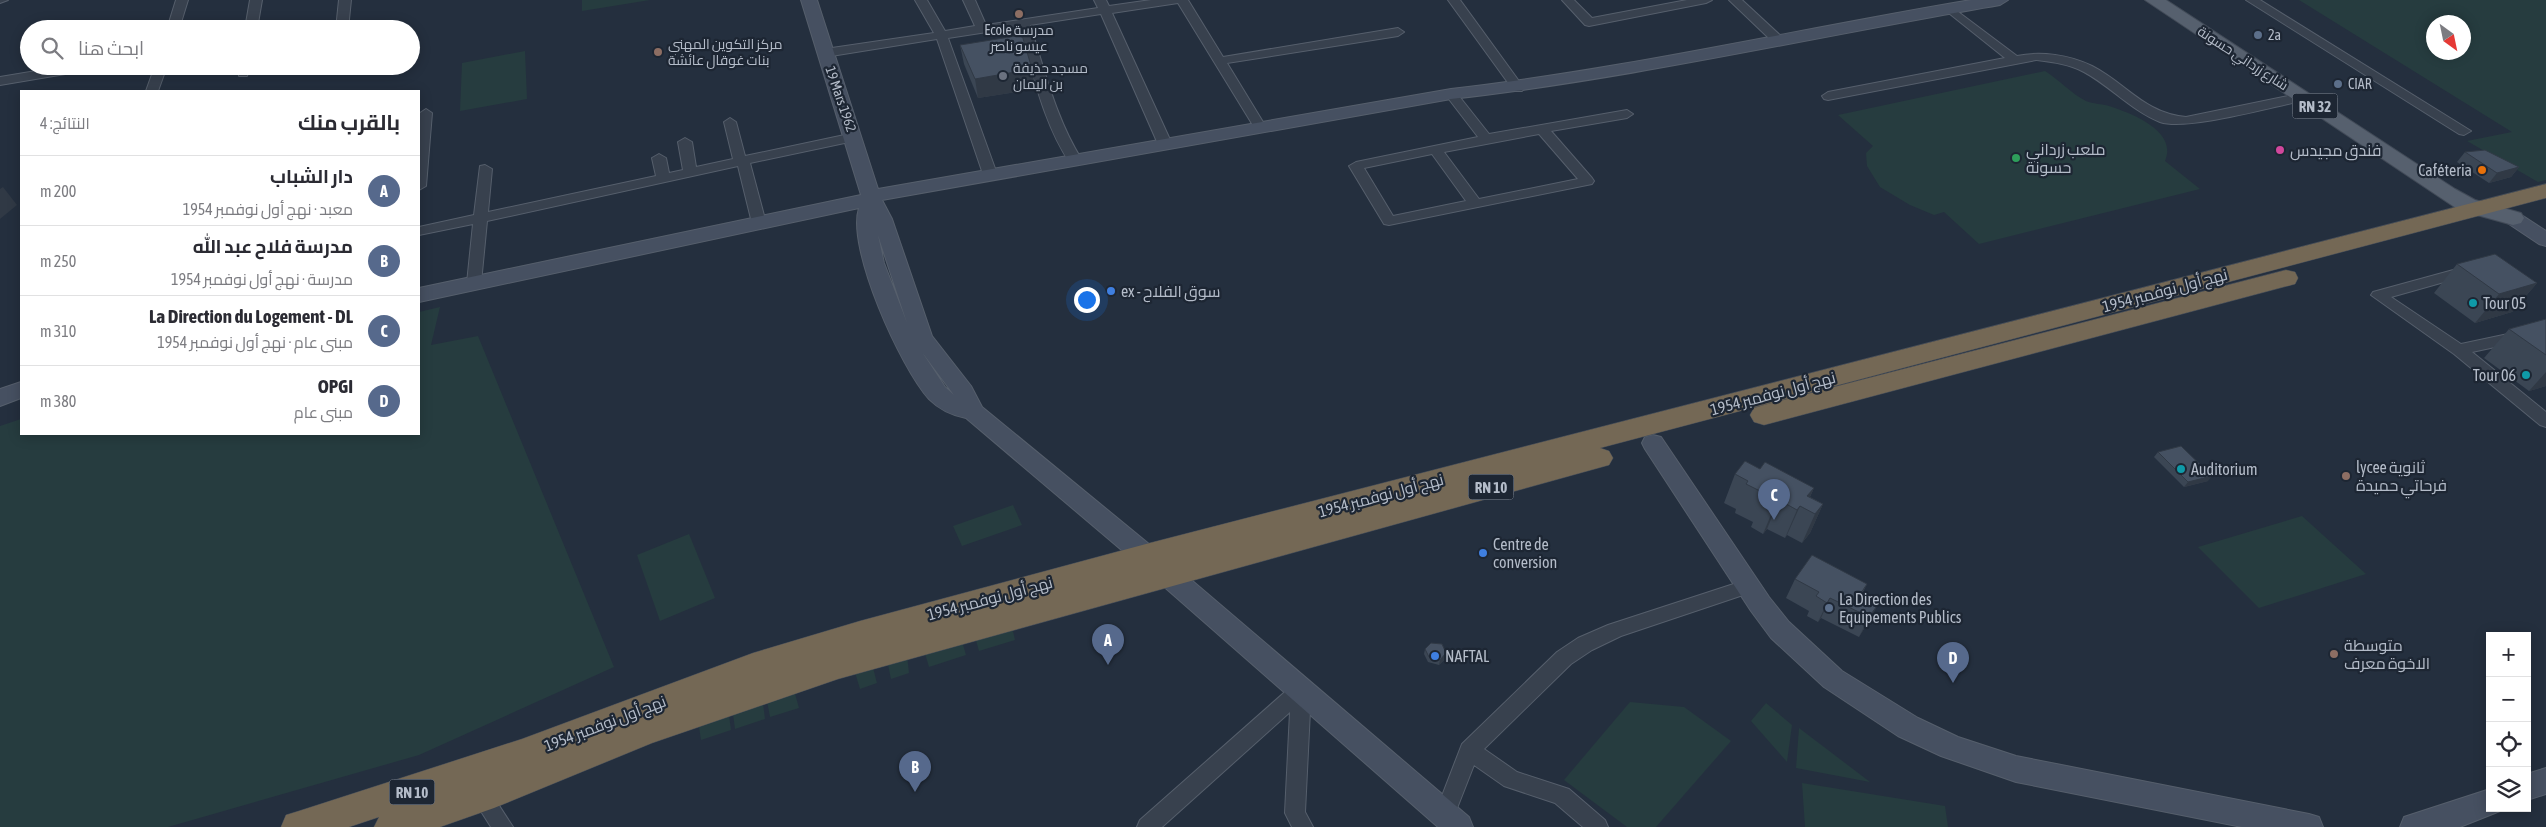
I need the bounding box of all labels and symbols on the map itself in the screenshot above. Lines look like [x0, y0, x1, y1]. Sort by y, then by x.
marker: Ecole مدرسة عيسو ناصر [1013, 8, 1025, 20]
north arrow [2426, 15, 2471, 60]
place label: Ecole مدرسة عيسو ناصر [984, 22, 1054, 54]
street label: شارع زرداني حسونة [2193, 23, 2291, 97]
place label: 2a [2268, 27, 2281, 43]
marker: 2a [2252, 29, 2264, 41]
place label: مركز التكوين المهني بنات غوقال عائشة [668, 36, 782, 69]
marker: مركز التكوين المهني بنات غوقال عائشة [652, 46, 664, 58]
place label: مسجد حذيفة بن اليمان [1013, 60, 1088, 92]
street label: 19 Mars 1962 [822, 64, 860, 134]
marker: مسجد حذيفة بن اليمان [997, 70, 1009, 82]
place label: CIAR [2348, 76, 2372, 92]
marker: CIAR [2332, 78, 2344, 90]
road number: RN 32 [2292, 94, 2338, 118]
place label: ملعب زرداني حسونة [2026, 140, 2106, 177]
place label: فندق مجيدس [2290, 141, 2382, 161]
marker: فندق مجيدس [2274, 144, 2286, 156]
marker: ملعب زرداني حسونة [2010, 152, 2022, 164]
place label: Caféteria [2418, 161, 2472, 179]
marker: Caféteria [2476, 164, 2488, 176]
street label: نهج أول نوفمبر 1954 [2100, 265, 2230, 318]
place label: ex - سوق الفلاح [1121, 282, 1220, 303]
marker: ex - سوق الفلاح [1105, 285, 1117, 297]
your location [1074, 287, 1100, 313]
place label: Tour 05 [2483, 294, 2526, 312]
marker: Tour 05 [2467, 297, 2479, 309]
place label: Tour 06 [2473, 366, 2516, 384]
street label: نهج أول نوفمبر 1954 [1708, 368, 1838, 421]
marker: Tour 06 [2520, 369, 2532, 381]
place label: lycee ثانوية فرحاتي حميدة [2356, 458, 2447, 499]
place label: Auditorium [2191, 460, 2257, 478]
marker: Auditorium [2175, 463, 2187, 475]
street label: نهج أول نوفمبر 1954 [1316, 470, 1446, 523]
marker: lycee ثانوية فرحاتي حميدة [2340, 470, 2352, 482]
road number: RN 10 [1468, 474, 1514, 500]
pin: C [1758, 479, 1790, 520]
place label: Centre de conversion [1493, 535, 1557, 571]
marker: Centre de conversion [1477, 547, 1489, 559]
street label: نهج أول نوفمبر 1954 [925, 573, 1055, 626]
place label: La Direction des Equipements Publics [1839, 590, 1962, 627]
marker: La Direction des Equipements Publics [1823, 602, 1835, 614]
pin: A [1092, 624, 1124, 665]
place label: متوسطة الاخوة معرف [2344, 636, 2430, 673]
pin: D [1937, 642, 1969, 683]
place label: NAFTAL [1445, 647, 1490, 665]
marker: متوسطة الاخوة معرف [2328, 648, 2340, 660]
marker: NAFTAL [1429, 650, 1441, 662]
street label: نهج أول نوفمبر 1954 [542, 692, 669, 757]
pin: B [899, 751, 931, 792]
road number: RN 10 [390, 780, 434, 804]

